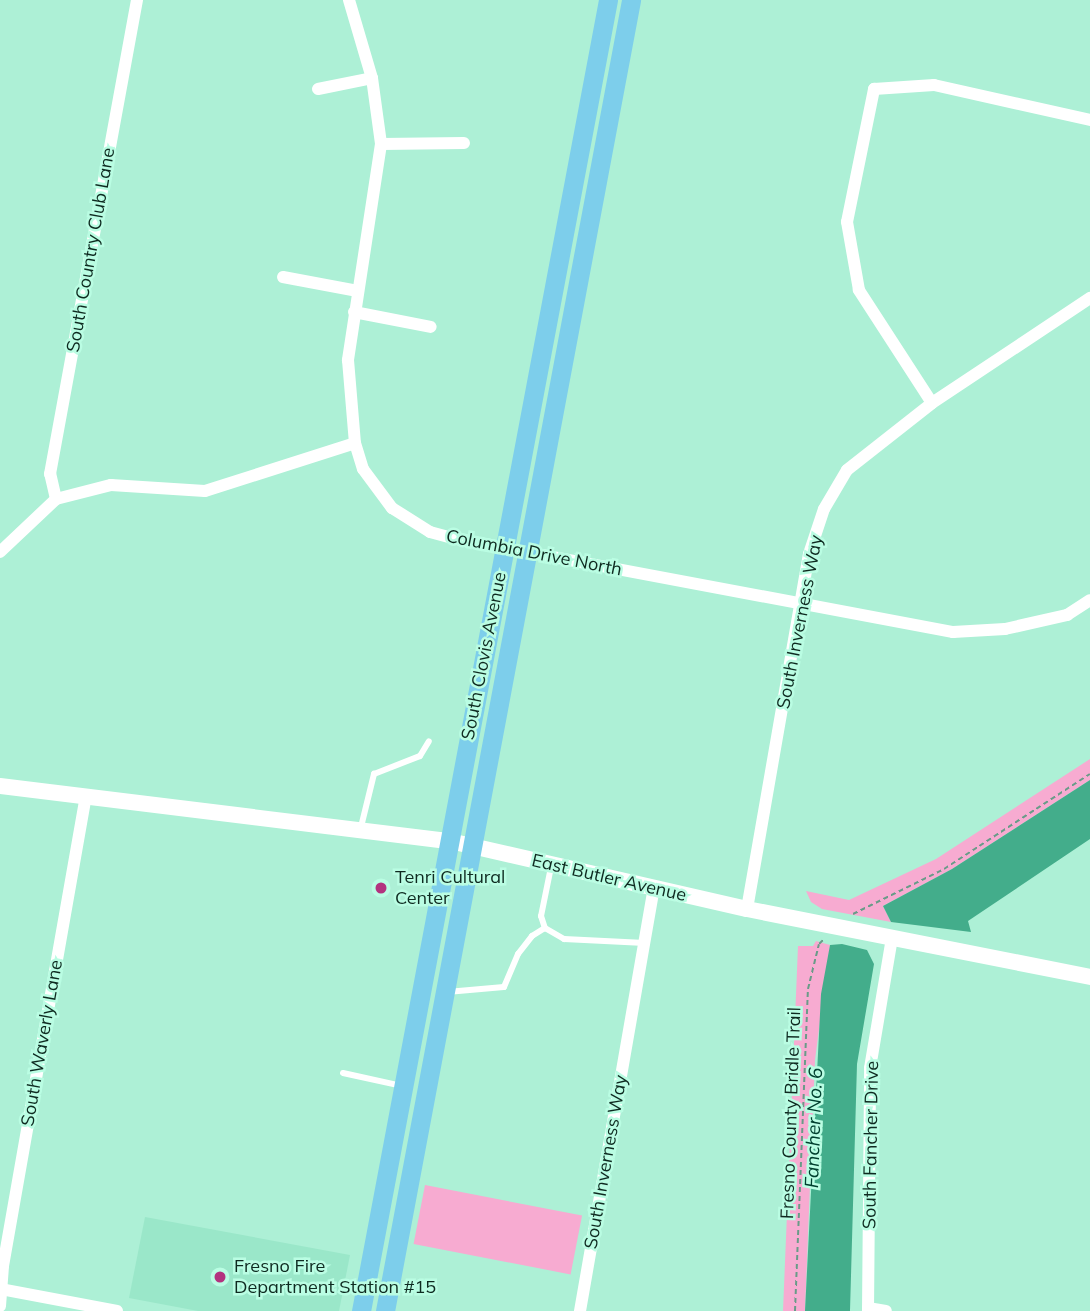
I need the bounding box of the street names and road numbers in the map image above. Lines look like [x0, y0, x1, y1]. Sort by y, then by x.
street label: South Country Club Lane [62, 146, 120, 354]
street label: Columbia Drive North [444, 525, 624, 581]
street label: South Inverness Way [773, 533, 827, 711]
street label: South Clovis Avenue [457, 570, 511, 742]
street label: East Butler Avenue [530, 850, 688, 906]
street label: South Waverly Lane [17, 958, 67, 1128]
street label: Fresno County Bridle Trail [777, 1007, 805, 1219]
street label: South Fancher Drive [859, 1061, 883, 1229]
street label: South Inverness Way [580, 1073, 632, 1251]

